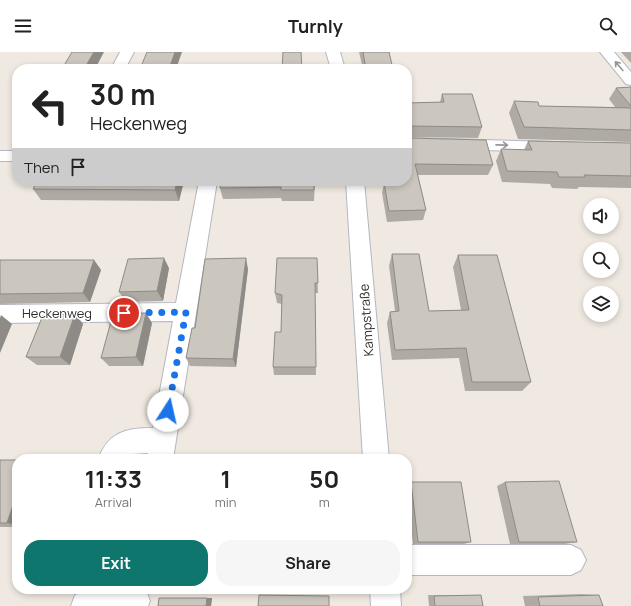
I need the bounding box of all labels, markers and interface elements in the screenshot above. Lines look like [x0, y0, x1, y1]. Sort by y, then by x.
text: Turnly [288, 14, 343, 38]
icon: menu [12, 15, 34, 37]
icon: search [597, 15, 619, 37]
one-way arrow [615, 61, 624, 72]
text: 30 m [90, 75, 155, 113]
icon: left [24, 80, 76, 132]
text: Heckenweg [90, 111, 187, 135]
one-way arrow [495, 142, 508, 149]
icon: arrive [67, 156, 89, 178]
text: Then [24, 157, 59, 178]
map controls [583, 198, 619, 322]
button: sound [583, 198, 619, 234]
button: search [583, 242, 619, 278]
street label: Kampstraße [354, 283, 378, 357]
button: layers [583, 286, 619, 322]
pin [107, 296, 141, 330]
icon: arrive [113, 302, 135, 324]
street label: Heckenweg [22, 304, 92, 322]
position arrow [147, 390, 189, 432]
text: 11:33 [85, 462, 142, 495]
text: 1 [220, 462, 231, 495]
text: 50 [309, 462, 339, 495]
text: Arrival [95, 493, 132, 511]
text: min [215, 493, 237, 511]
text: m [319, 493, 330, 511]
button: Exit [24, 540, 208, 586]
button: Share [216, 540, 400, 586]

